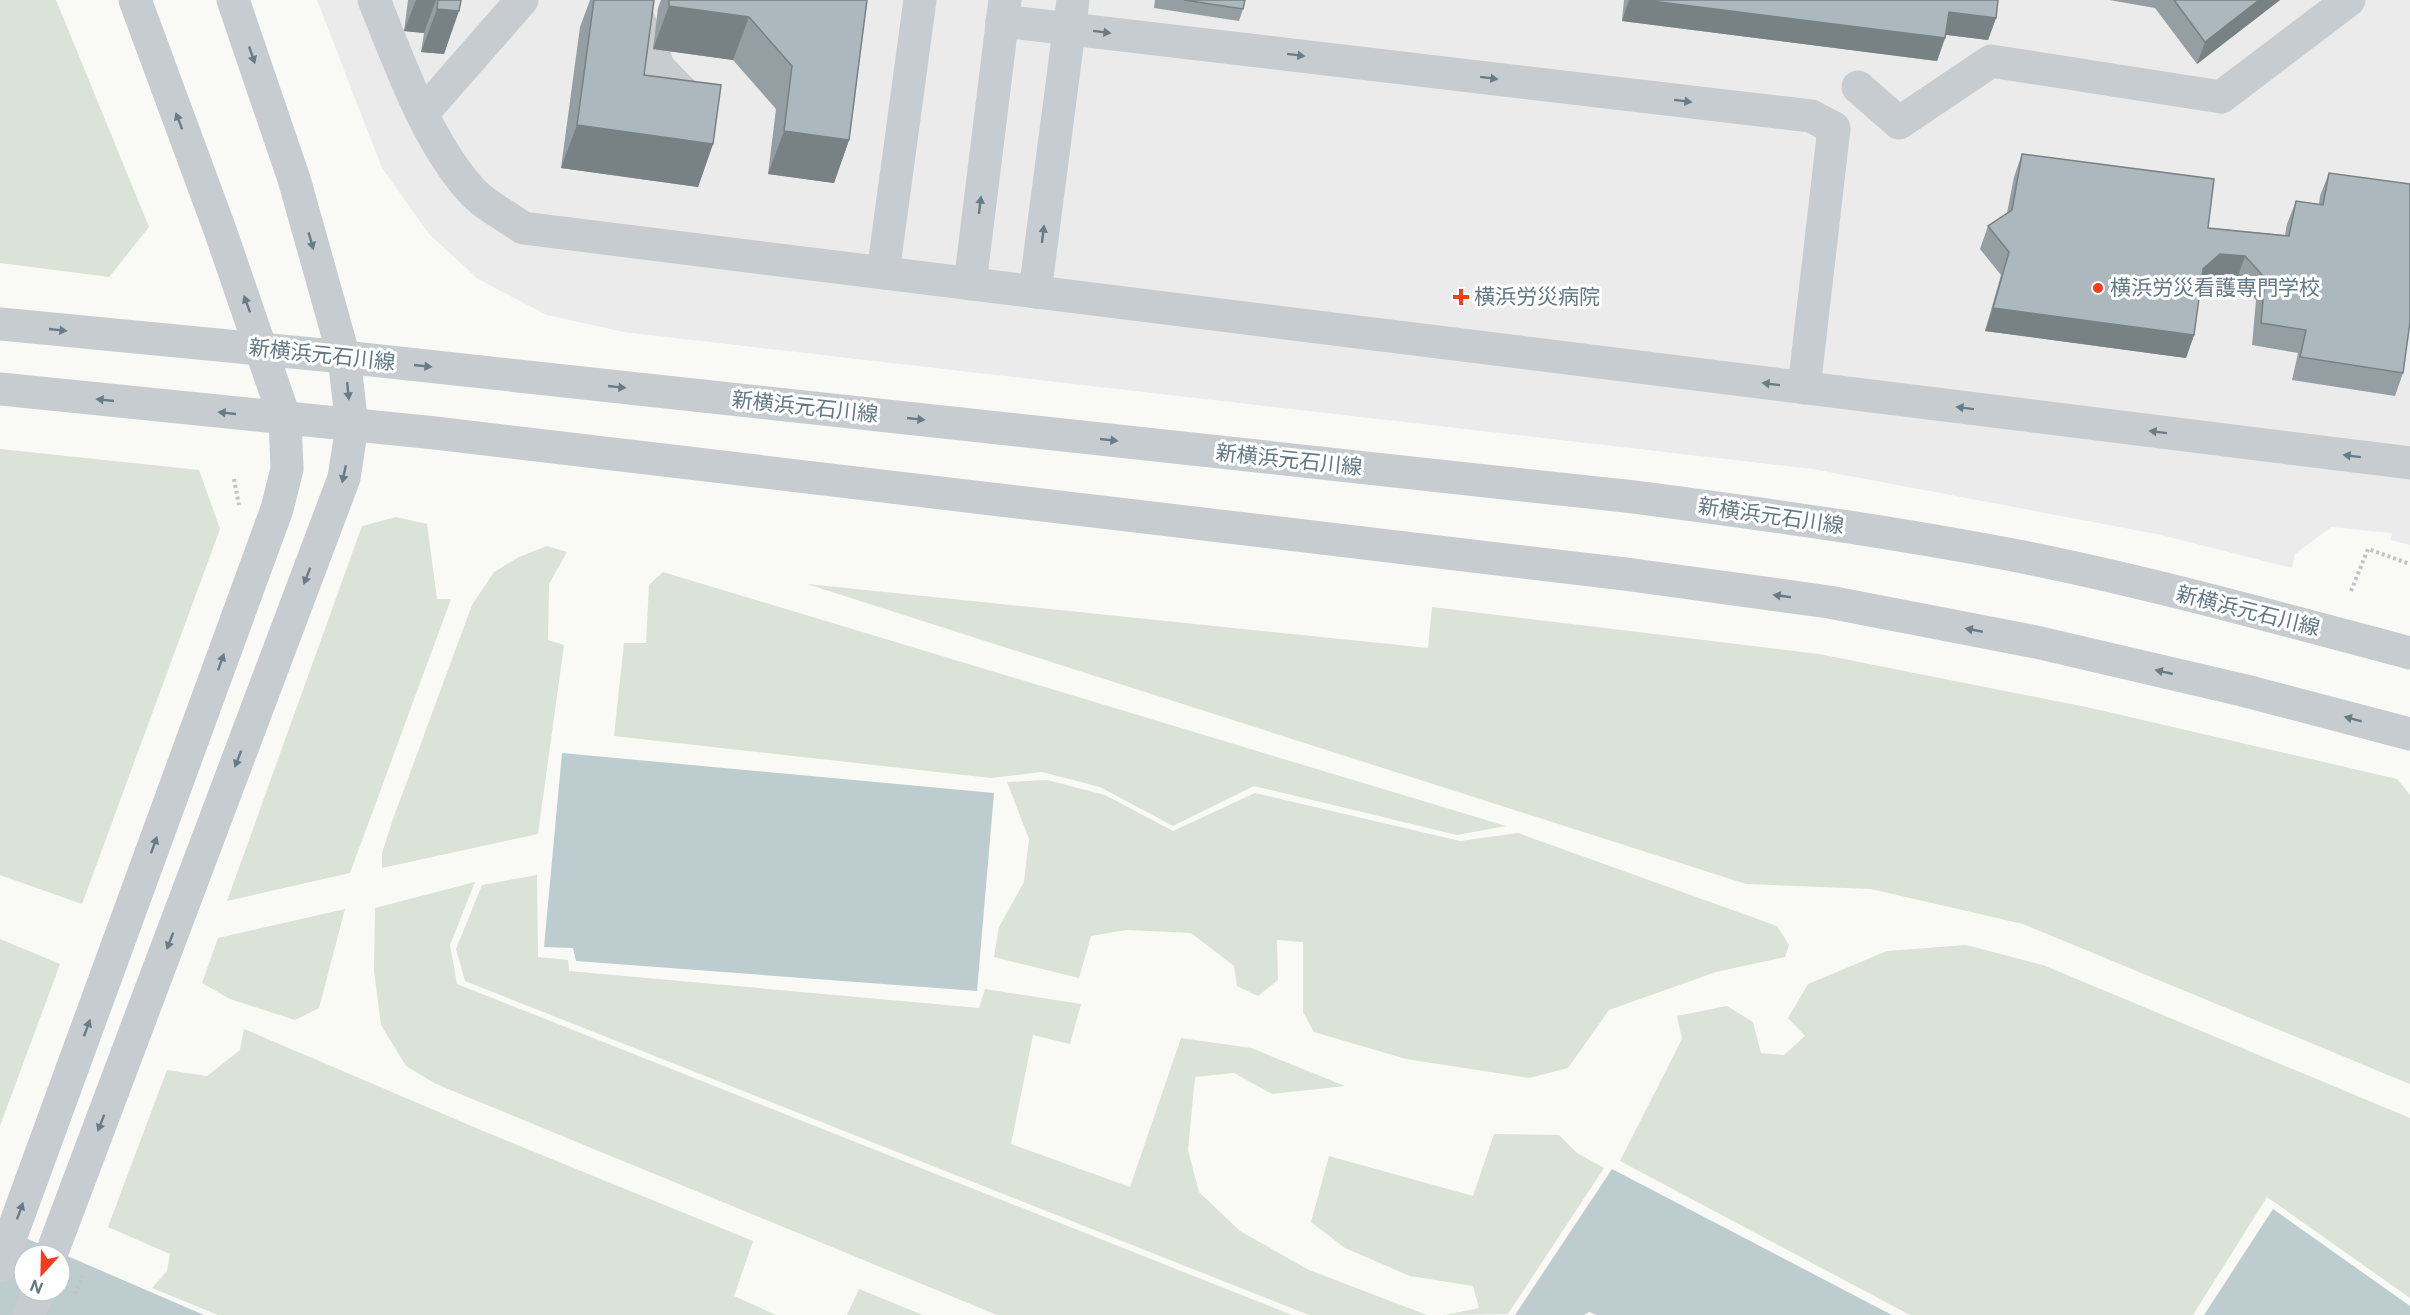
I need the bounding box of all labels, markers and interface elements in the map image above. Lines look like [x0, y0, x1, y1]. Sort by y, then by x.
one-way arrow [1093, 27, 1112, 37]
one-way arrow [247, 46, 257, 64]
one-way arrow [1286, 50, 1305, 60]
one-way arrow [1480, 73, 1499, 83]
one-way arrow [1674, 96, 1693, 105]
one-way arrow [174, 111, 184, 129]
one-way arrow [975, 195, 984, 214]
one-way arrow [1038, 225, 1047, 244]
one-way arrow [307, 232, 317, 250]
place label: 横浜労災看護専門学校 [2110, 275, 2320, 300]
marker: 横浜労災看護専門学校 [2091, 281, 2105, 295]
place label: 横浜労災病院 [1474, 284, 1600, 309]
marker: 横浜労災病院 [1452, 288, 1470, 306]
one-way arrow [241, 294, 251, 312]
one-way arrow [49, 325, 68, 335]
street label: 新横浜元石川線 [248, 334, 396, 375]
one-way arrow [414, 361, 433, 370]
one-way arrow [1762, 379, 1781, 388]
one-way arrow [343, 382, 353, 401]
one-way arrow [608, 382, 627, 392]
street label: 新横浜元石川線 [731, 386, 879, 427]
one-way arrow [96, 395, 115, 405]
one-way arrow [1955, 403, 1974, 412]
one-way arrow [217, 408, 236, 418]
one-way arrow [906, 414, 925, 424]
one-way arrow [2149, 427, 2168, 436]
one-way arrow [1100, 435, 1119, 445]
street label: 新横浜元石川線 [1215, 439, 1363, 480]
one-way arrow [2342, 451, 2361, 461]
one-way arrow [338, 465, 348, 484]
street label: 新横浜元石川線 [1697, 493, 1846, 538]
one-way arrow [302, 567, 312, 585]
street label: 新横浜元石川線 [2174, 581, 2322, 640]
one-way arrow [1772, 591, 1791, 600]
one-way arrow [1964, 625, 1983, 634]
one-way arrow [217, 653, 226, 671]
one-way arrow [2155, 667, 2174, 676]
one-way arrow [2344, 714, 2363, 724]
one-way arrow [233, 750, 243, 768]
one-way arrow [150, 836, 159, 854]
one-way arrow [164, 932, 174, 950]
one-way arrow [83, 1019, 92, 1037]
one-way arrow [96, 1115, 106, 1133]
one-way arrow [16, 1202, 25, 1220]
north arrow [12, 1243, 72, 1303]
text: N [27, 1275, 46, 1298]

